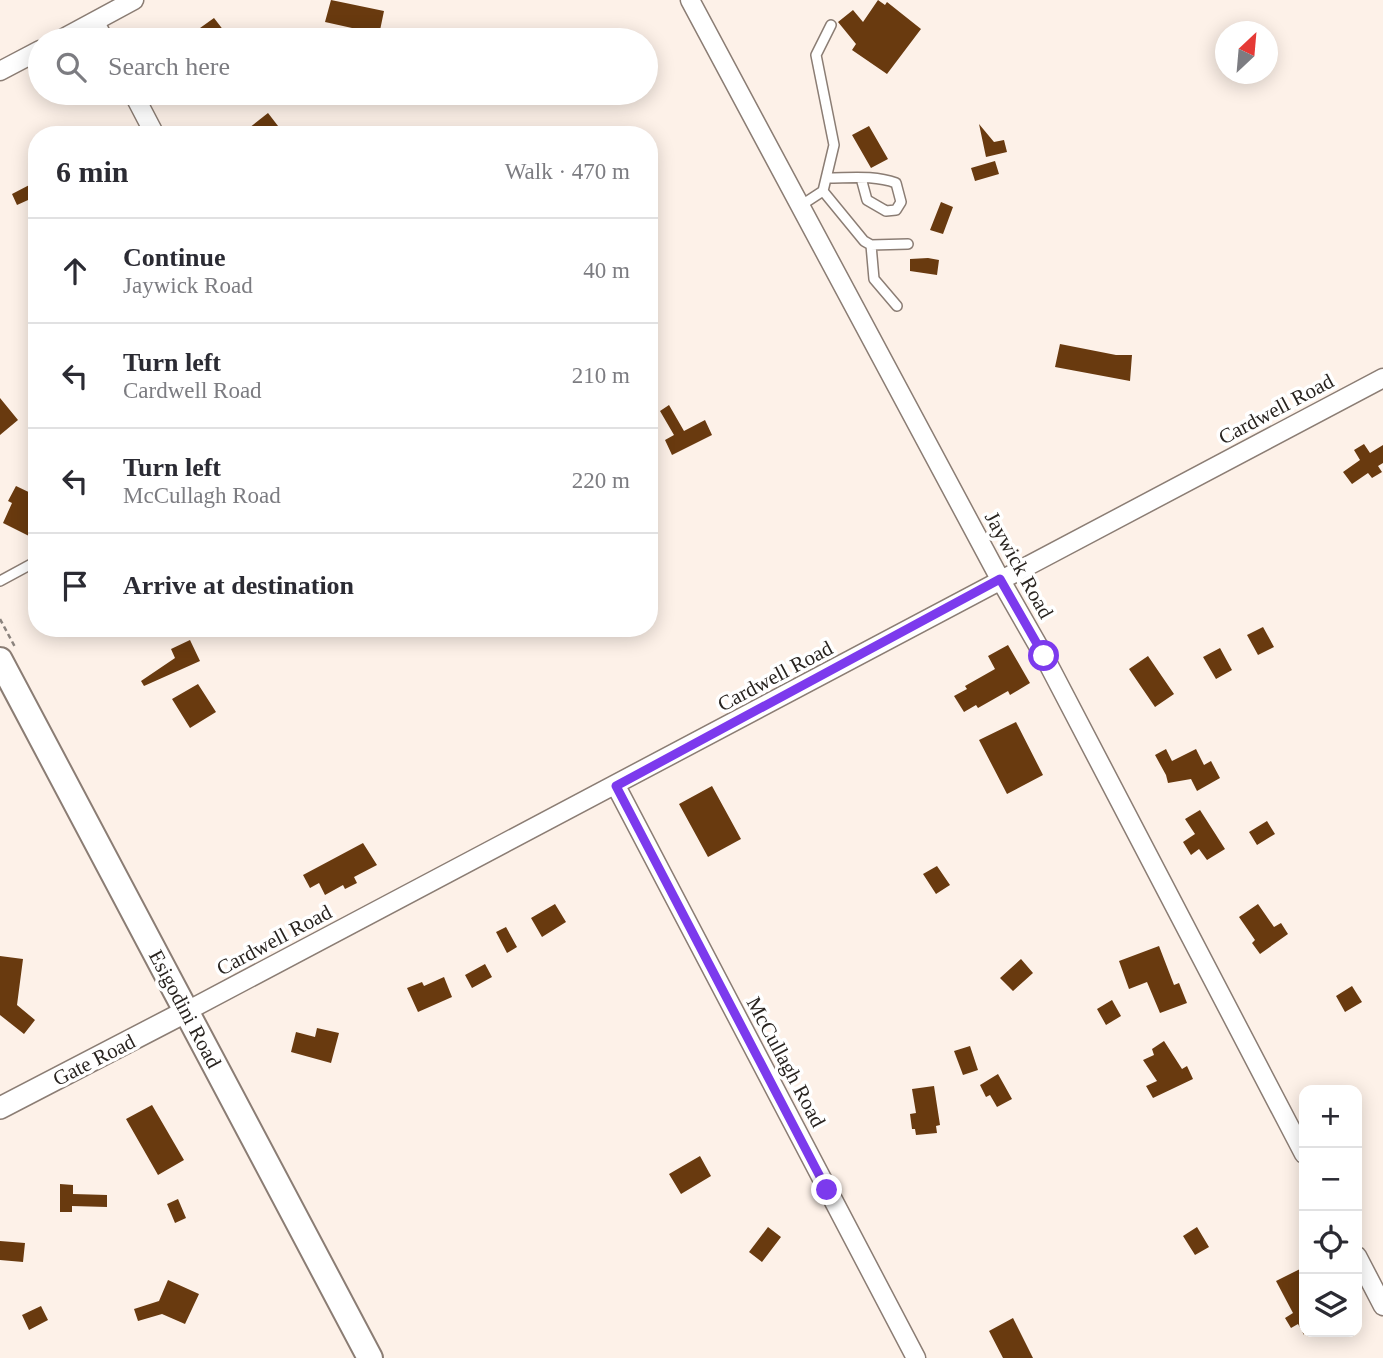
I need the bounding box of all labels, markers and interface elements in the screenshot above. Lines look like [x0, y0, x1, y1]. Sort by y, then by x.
north arrow [1215, 21, 1278, 84]
search box [28, 28, 658, 105]
icon: search [52, 48, 90, 86]
text: Search here [108, 52, 230, 81]
text: 6 min [56, 155, 129, 188]
text: Walk · 470 m [505, 159, 630, 184]
text: Continue [123, 243, 226, 272]
icon: ahead [56, 252, 94, 290]
text: 40 m [583, 258, 630, 283]
text: Jaywick Road [123, 273, 253, 298]
text: Turn left [123, 348, 221, 377]
icon: left [56, 357, 94, 395]
text: 210 m [572, 363, 630, 388]
street label: Cardwell Road [1214, 368, 1338, 449]
text: Cardwell Road [123, 378, 262, 403]
text: Turn left [123, 453, 221, 482]
icon: left [56, 462, 94, 500]
text: 220 m [572, 468, 630, 493]
text: McCullagh Road [123, 483, 281, 508]
street label: Jaywick Road [980, 507, 1058, 623]
icon: arrive [56, 567, 94, 605]
text: Arrive at destination [123, 571, 354, 600]
street label: Cardwell Road [713, 635, 837, 716]
route start [1028, 640, 1059, 671]
street label: Cardwell Road [212, 899, 336, 980]
street label: Esigodini Road [144, 946, 226, 1072]
street label: McCullagh Road [742, 993, 831, 1132]
street label: Gate Road [49, 1029, 140, 1091]
map controls [1299, 1085, 1362, 1337]
button: + [1299, 1085, 1362, 1148]
button: − [1299, 1148, 1362, 1211]
route end [811, 1174, 842, 1205]
button: locate [1299, 1211, 1362, 1274]
button: layers [1299, 1274, 1362, 1337]

